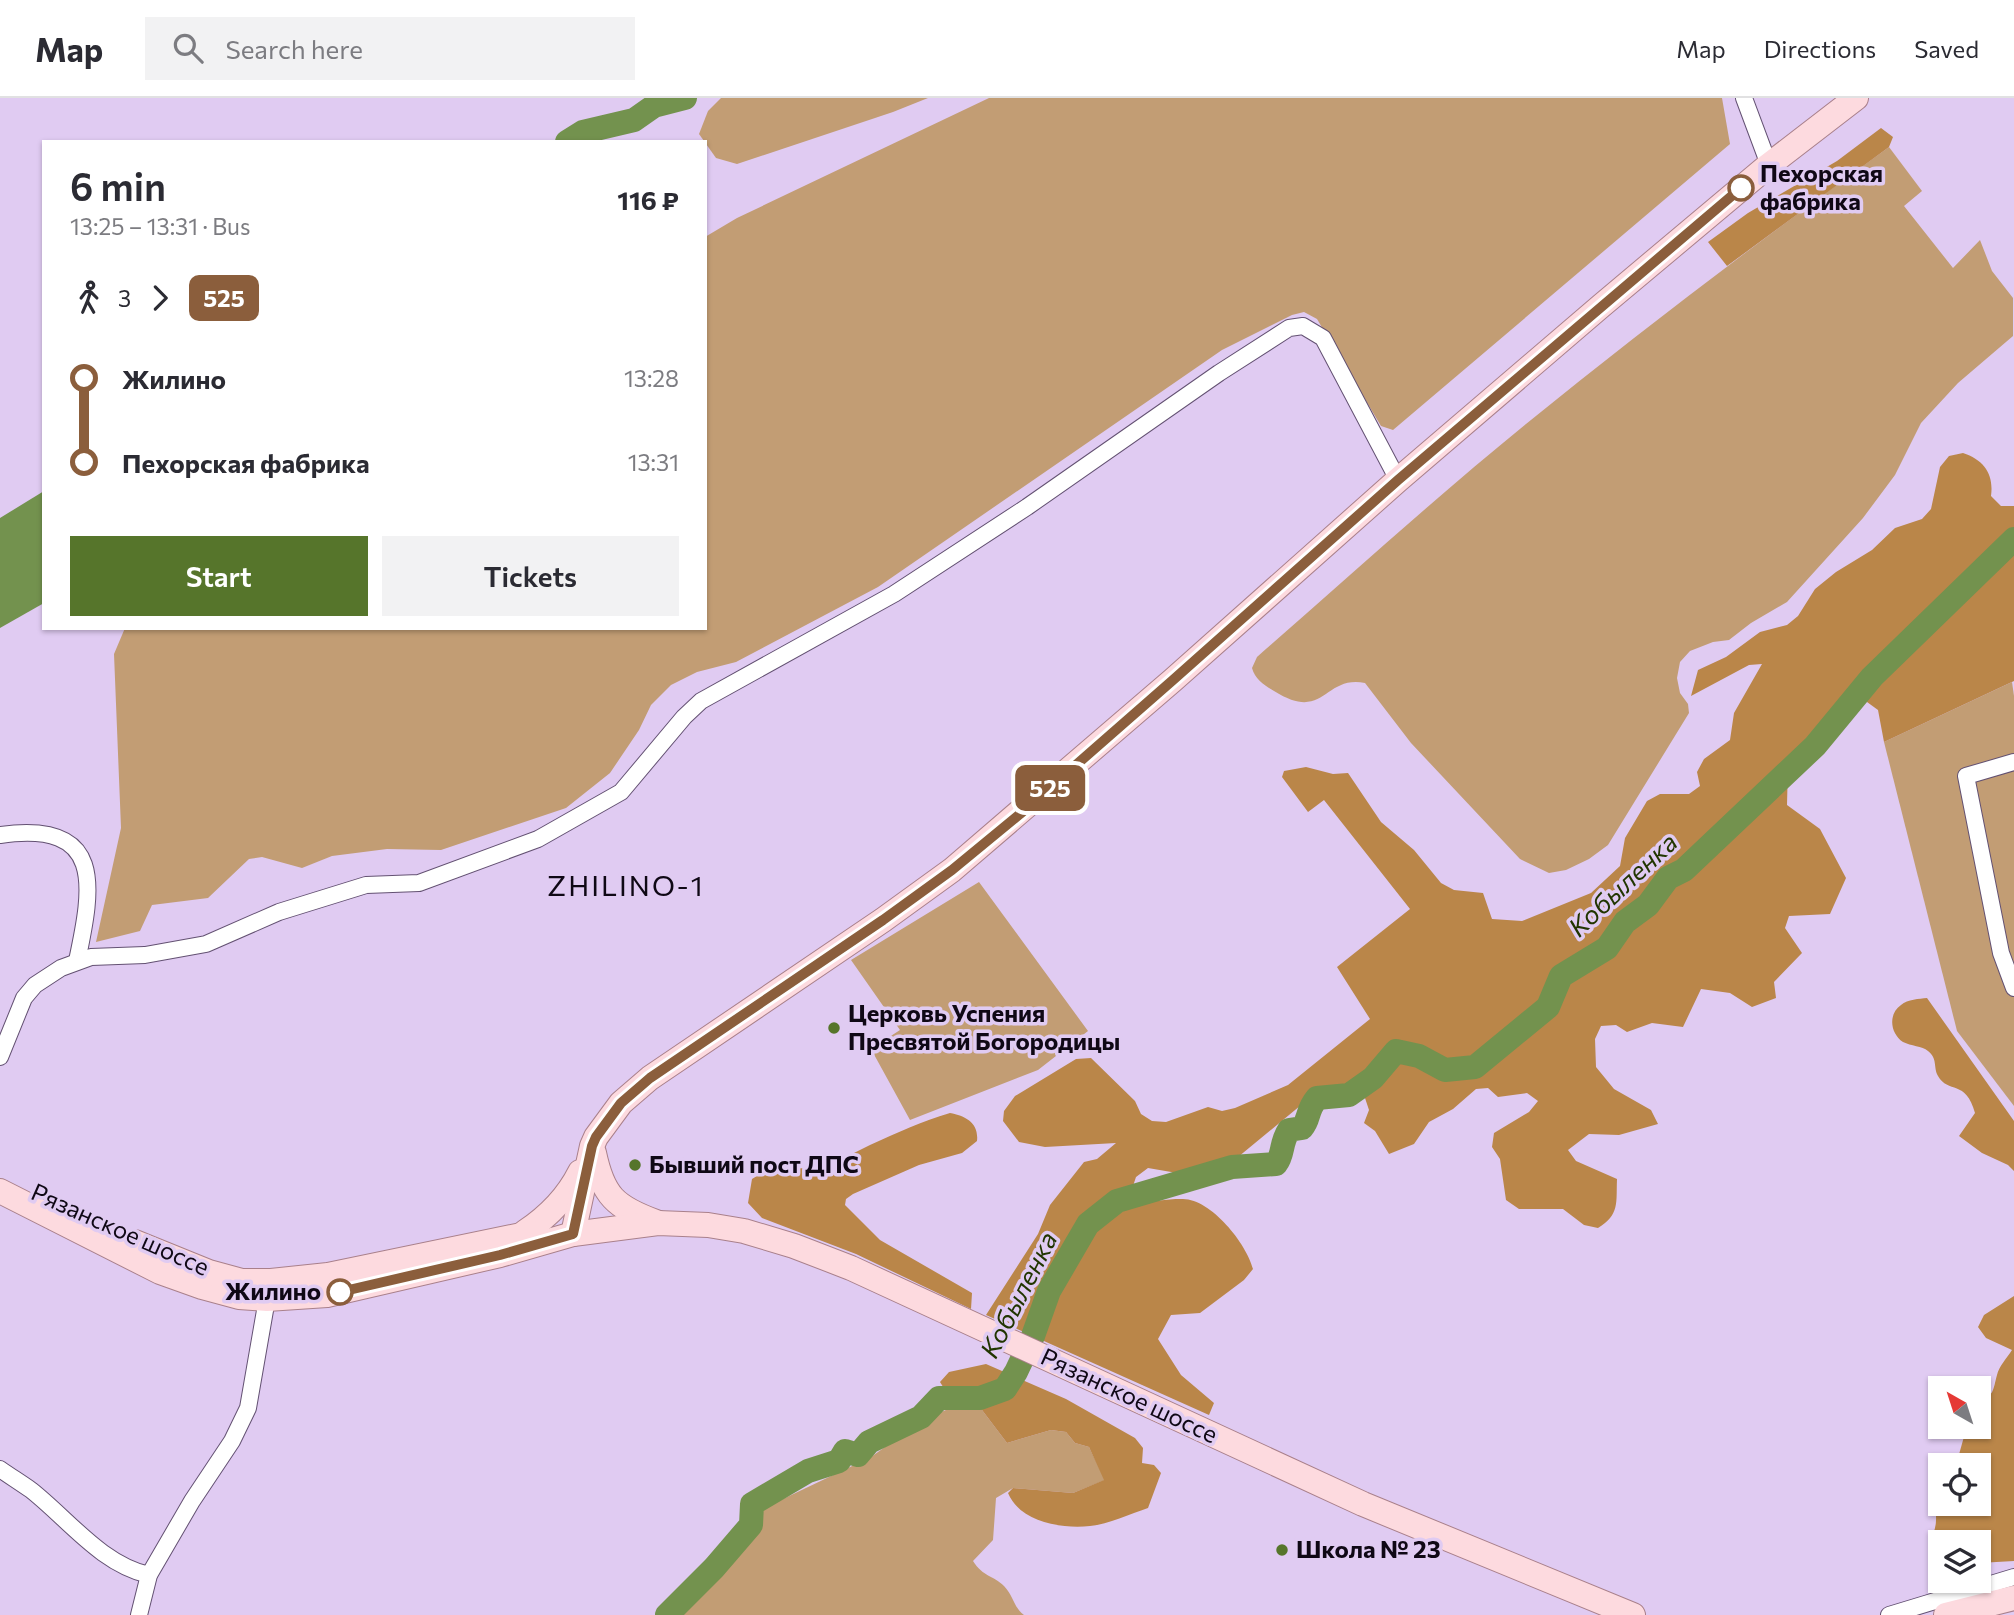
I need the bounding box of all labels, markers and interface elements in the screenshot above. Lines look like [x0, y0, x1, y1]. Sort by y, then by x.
search box [145, 17, 635, 80]
text: Map [35, 28, 103, 69]
icon: search [169, 29, 207, 67]
text: Search here [225, 33, 363, 64]
text: Map [1676, 34, 1726, 63]
text: Directions [1764, 34, 1876, 63]
text: Saved [1914, 34, 1979, 63]
place label: Пехорская фабрика [1760, 158, 1883, 215]
text: 6 min [70, 162, 166, 209]
marker: Пехорская фабрика [1728, 175, 1754, 201]
text: 116 ₽ [617, 184, 679, 215]
text: 13:25 – 13:31 · Bus [70, 212, 250, 240]
icon: walk [70, 279, 108, 317]
icon: forward [141, 279, 179, 317]
text: 525 [203, 283, 245, 312]
text: 3 [118, 284, 131, 312]
text: Жилино [122, 363, 226, 394]
text: 13:28 [624, 364, 679, 392]
text: Пехорская фабрика [122, 447, 370, 478]
text: 13:31 [628, 448, 679, 476]
button: Start [70, 536, 368, 616]
button: Tickets [382, 536, 679, 616]
line badge: 525 [1010, 765, 1090, 811]
text: 525 [1029, 773, 1071, 802]
water label: Кобыленка [1561, 826, 1683, 942]
district label: ZHILINO-1 [547, 868, 705, 902]
place label: Церковь Успения Пресвятой Богородицы [848, 998, 1120, 1055]
marker: Церковь Успения Пресвятой Богородицы [826, 1020, 842, 1036]
place label: Бывший пост ДПС [649, 1149, 859, 1178]
marker: Бывший пост ДПС [627, 1157, 643, 1173]
street label: Рязанское шоссе [27, 1176, 214, 1281]
water label: Кобыленка [973, 1226, 1063, 1363]
place label: Жилино [225, 1276, 321, 1305]
marker: Жилино [327, 1279, 353, 1305]
street label: Рязанское шоссе [1037, 1341, 1223, 1448]
north arrow [1928, 1376, 1992, 1438]
map controls [1928, 1376, 1991, 1593]
button: locate [1928, 1453, 1991, 1516]
button: layers [1928, 1530, 1991, 1593]
place label: Школа № 23 [1296, 1534, 1441, 1563]
marker: Школа № 23 [1274, 1542, 1290, 1558]

